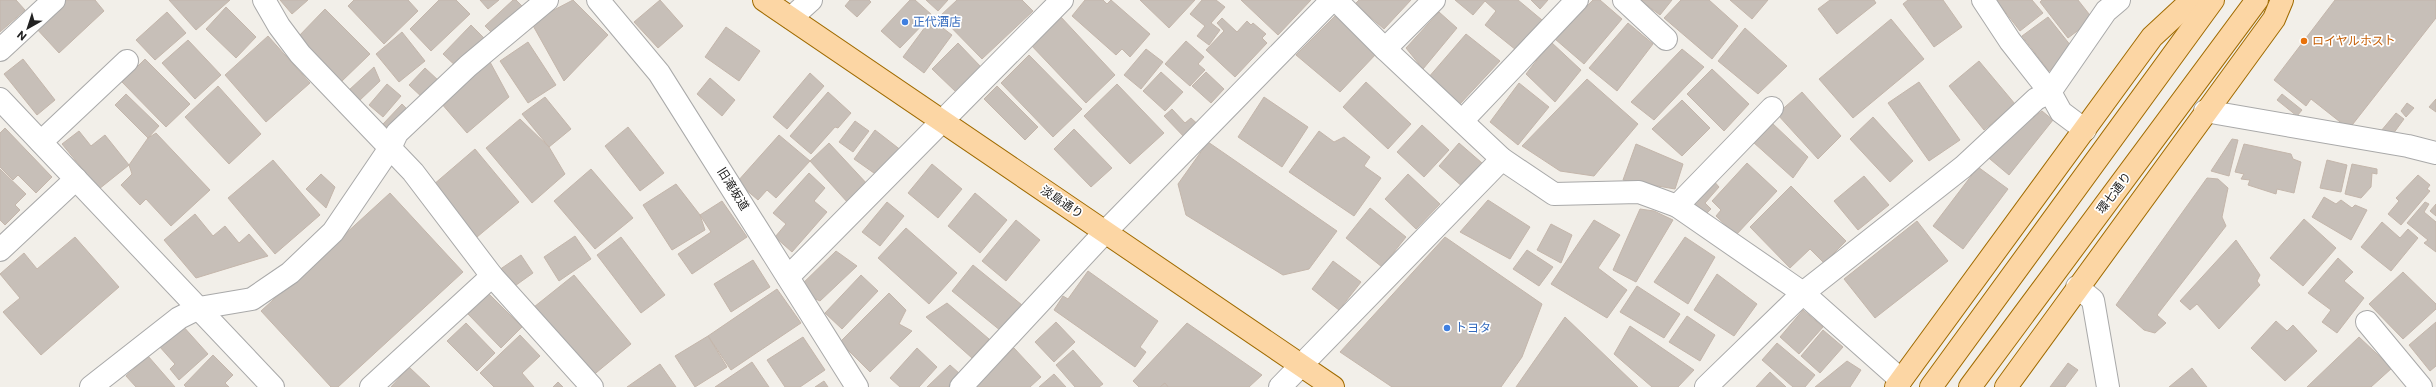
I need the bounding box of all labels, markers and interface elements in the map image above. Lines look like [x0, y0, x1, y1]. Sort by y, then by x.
north arrow [8, 8, 48, 48]
place label: 正代酒店 [913, 14, 961, 28]
marker: 正代酒店 [900, 17, 910, 27]
text: N [14, 29, 29, 44]
place label: ロイヤルホスト [2312, 33, 2396, 47]
marker: ロイヤルホスト [2299, 36, 2309, 46]
street label: 旧滝坂道 [715, 164, 753, 213]
street label: 環七通り [2093, 169, 2133, 216]
street label: 淡島通り [1039, 182, 1086, 220]
place label: トヨタ [1455, 320, 1491, 334]
marker: トヨタ [1442, 323, 1452, 333]

